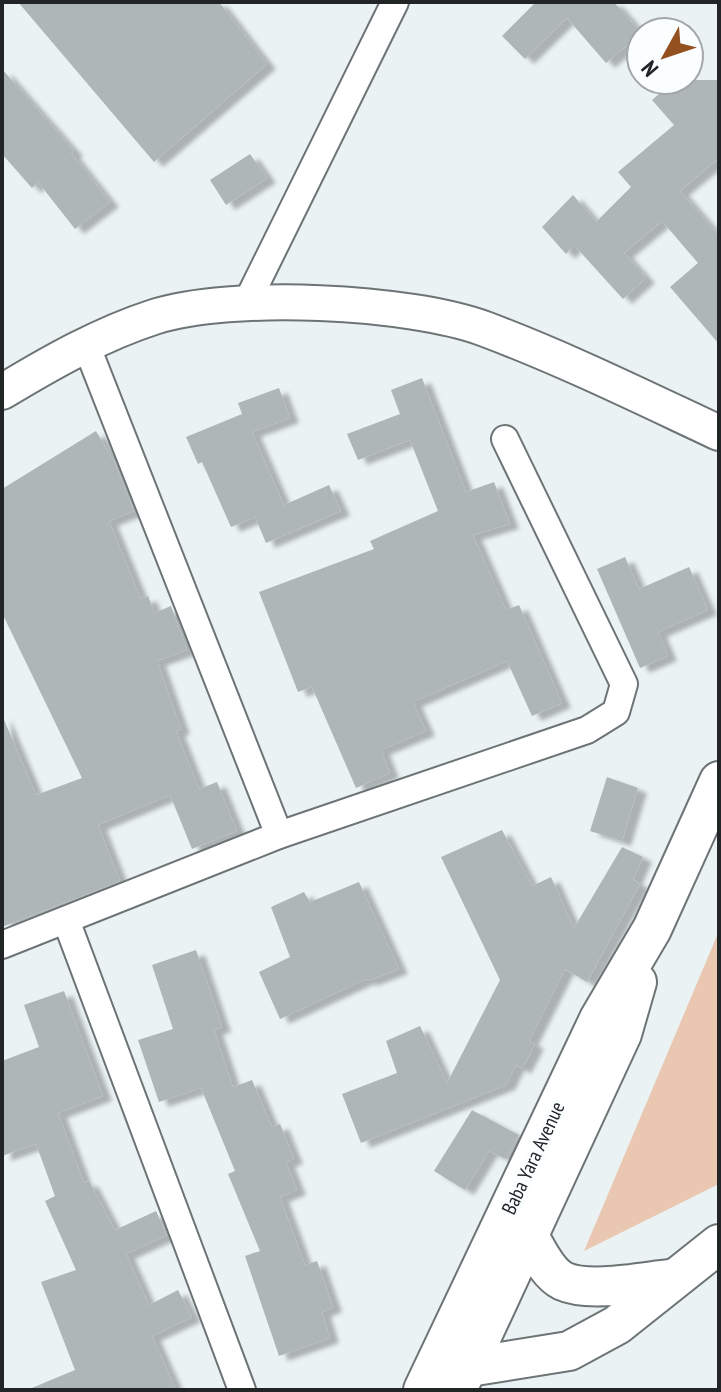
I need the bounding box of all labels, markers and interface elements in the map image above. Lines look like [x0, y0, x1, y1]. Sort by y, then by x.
north arrow [625, 16, 705, 96]
text: N [635, 55, 664, 82]
street label: Baba Yara Avenue [496, 1097, 570, 1219]

